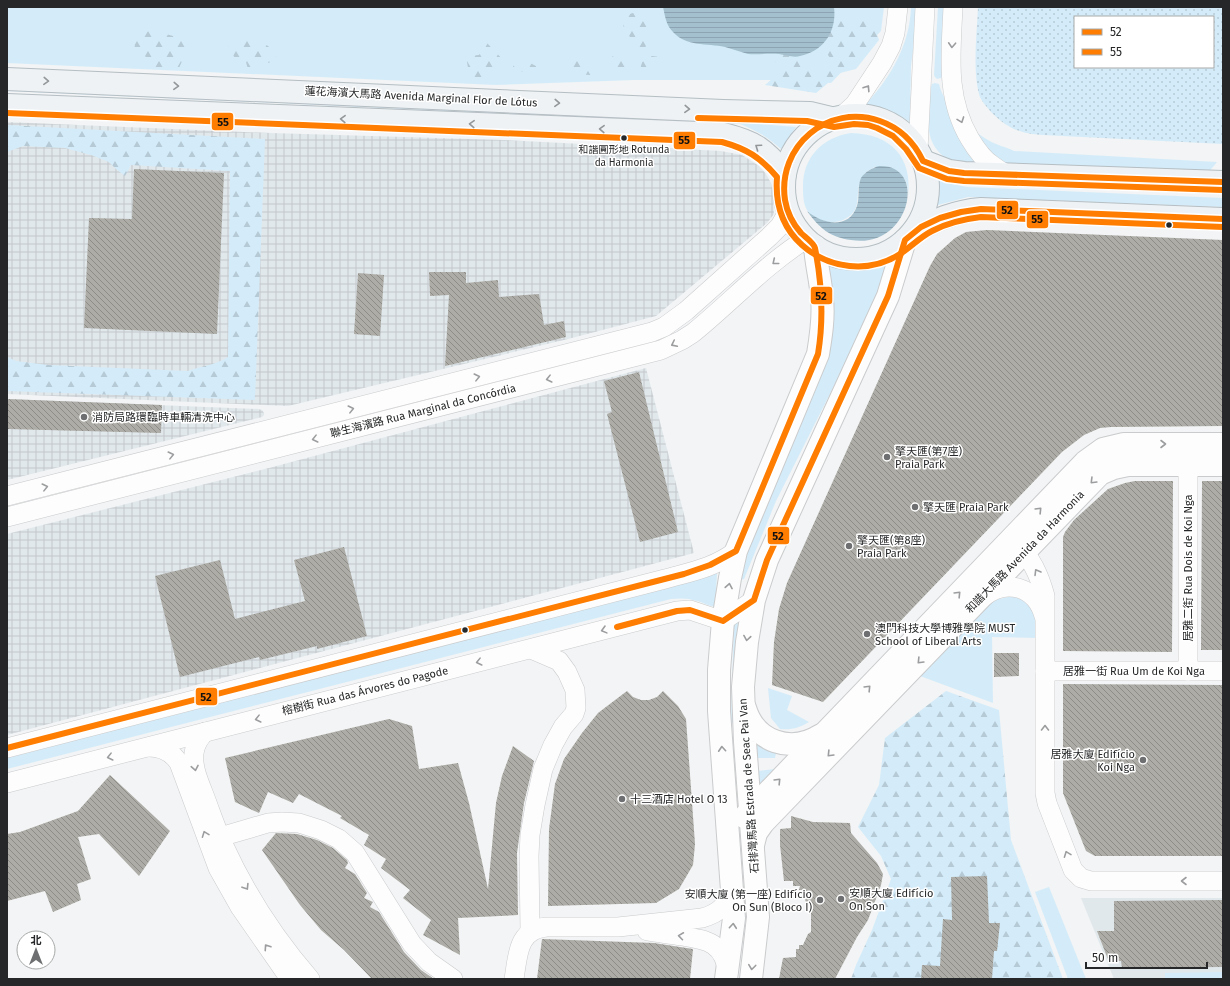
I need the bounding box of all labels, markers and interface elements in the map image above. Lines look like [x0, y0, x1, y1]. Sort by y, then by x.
legend [1074, 16, 1214, 68]
text: 52 [1110, 25, 1122, 39]
one-way arrow [947, 42, 956, 48]
text: 55 [1110, 45, 1122, 59]
one-way arrow [43, 76, 49, 85]
one-way arrow [173, 82, 179, 91]
street label: 蓮花海濱大馬路 Avenida Marginal Flor de Lótus [304, 84, 538, 110]
one-way arrow [862, 85, 869, 92]
one-way arrow [554, 99, 560, 108]
one-way arrow [684, 105, 690, 114]
line badge: 55 [211, 112, 234, 131]
one-way arrow [340, 114, 346, 123]
text: 55 [217, 116, 229, 129]
one-way arrow [956, 116, 965, 123]
one-way arrow [469, 120, 475, 128]
one-way arrow [599, 125, 605, 134]
line badge: 55 [673, 131, 696, 150]
marker: 和諧圓形地 Rotunda da Harmonia [619, 133, 629, 143]
text: 55 [678, 134, 690, 147]
place label: 和諧圓形地 Rotunda da Harmonia [578, 144, 670, 169]
one-way arrow [755, 145, 762, 152]
line badge: 52 [996, 200, 1019, 220]
text: 52 [1001, 204, 1013, 217]
line badge: 55 [1026, 210, 1049, 229]
text: 55 [1031, 213, 1043, 226]
unlabelled marker [1164, 220, 1174, 230]
one-way arrow [772, 258, 780, 265]
line badge: 52 [810, 286, 833, 305]
text: 52 [815, 290, 827, 303]
one-way arrow [671, 339, 679, 347]
one-way arrow [474, 374, 480, 382]
one-way arrow [546, 374, 553, 383]
street label: 聯生海濱路 Rua Marginal da Concórdia [329, 382, 517, 440]
one-way arrow [347, 405, 354, 414]
place label: 消防局路環臨時車輛清洗中心 [92, 411, 235, 424]
marker: 消防局路環臨時車輛清洗中心 [79, 412, 89, 422]
one-way arrow [312, 434, 319, 443]
one-way arrow [1160, 440, 1166, 448]
place label: 擎天匯(第7座) Praia Park [895, 445, 962, 471]
one-way arrow [168, 451, 174, 459]
marker: 擎天匯(第7座) Praia Park [882, 452, 892, 462]
one-way arrow [1090, 476, 1098, 484]
one-way arrow [42, 483, 48, 491]
street label: 和諧大馬路 Avenida da Harmonia [963, 488, 1087, 616]
street label: 居雅二街 Rua Dois de Koi Nga [1182, 495, 1195, 641]
place label: 擎天匯 Praia Park [923, 501, 1009, 514]
marker: 擎天匯 Praia Park [910, 502, 920, 512]
one-way arrow [1034, 507, 1042, 515]
line badge: 52 [767, 526, 790, 545]
text: 52 [772, 530, 784, 543]
place label: 擎天匯(第8座) Praia Park [857, 534, 926, 560]
marker: 擎天匯(第8座) Praia Park [844, 541, 854, 551]
one-way arrow [1034, 569, 1041, 576]
one-way arrow [724, 583, 732, 589]
one-way arrow [953, 591, 961, 599]
place label: 澳門科技大學博雅學院 MUST School of Liberal Arts [875, 622, 1015, 648]
unlabelled marker [460, 625, 470, 635]
one-way arrow [601, 625, 608, 634]
marker: 澳門科技大學博雅學院 MUST School of Liberal Arts [862, 629, 872, 639]
one-way arrow [743, 635, 752, 641]
one-way arrow [917, 656, 925, 664]
one-way arrow [475, 658, 482, 666]
street label: 榕樹街 Rua das Árvores do Pagode [280, 663, 449, 718]
street label: 居雅一街 Rua Um de Koi Nga [1063, 665, 1205, 678]
one-way arrow [863, 685, 871, 693]
line badge: 52 [195, 687, 218, 706]
text: 52 [200, 691, 212, 704]
street label: 石排灣馬路 Estrada de Seac Pai Van [736, 698, 762, 874]
one-way arrow [254, 714, 261, 722]
one-way arrow [1041, 725, 1049, 731]
one-way arrow [717, 746, 726, 752]
place label: 居雅大廈 Edifício Koi Nga [1051, 748, 1135, 774]
one-way arrow [827, 749, 835, 757]
one-way arrow [107, 752, 113, 760]
marker: 居雅大廈 Edifício Koi Nga [1138, 755, 1148, 765]
one-way arrow [191, 765, 199, 771]
one-way arrow [773, 778, 780, 786]
place label: 十三酒店 Hotel O 13 [630, 793, 728, 806]
marker: 十三酒店 Hotel O 13 [617, 794, 627, 804]
one-way arrow [201, 831, 209, 838]
one-way arrow [1064, 851, 1072, 858]
one-way arrow [1181, 877, 1187, 885]
one-way arrow [241, 883, 248, 890]
place label: 安順大廈 Edifício On Son [849, 887, 934, 913]
place label: 安順大廈 (第一座) Edifício On Sun (Bloco I) [684, 888, 812, 914]
marker: 安順大廈 Edifício On Son [836, 894, 846, 904]
marker: 安順大廈 (第一座) Edifício On Sun (Bloco I) [815, 895, 825, 905]
one-way arrow [729, 923, 738, 930]
north arrow [16, 930, 56, 970]
one-way arrow [678, 932, 684, 941]
text: 北 [31, 934, 42, 947]
scale bar [1086, 944, 1207, 970]
one-way arrow [265, 945, 272, 952]
text: 50 m [1092, 951, 1118, 965]
one-way arrow [748, 964, 757, 970]

